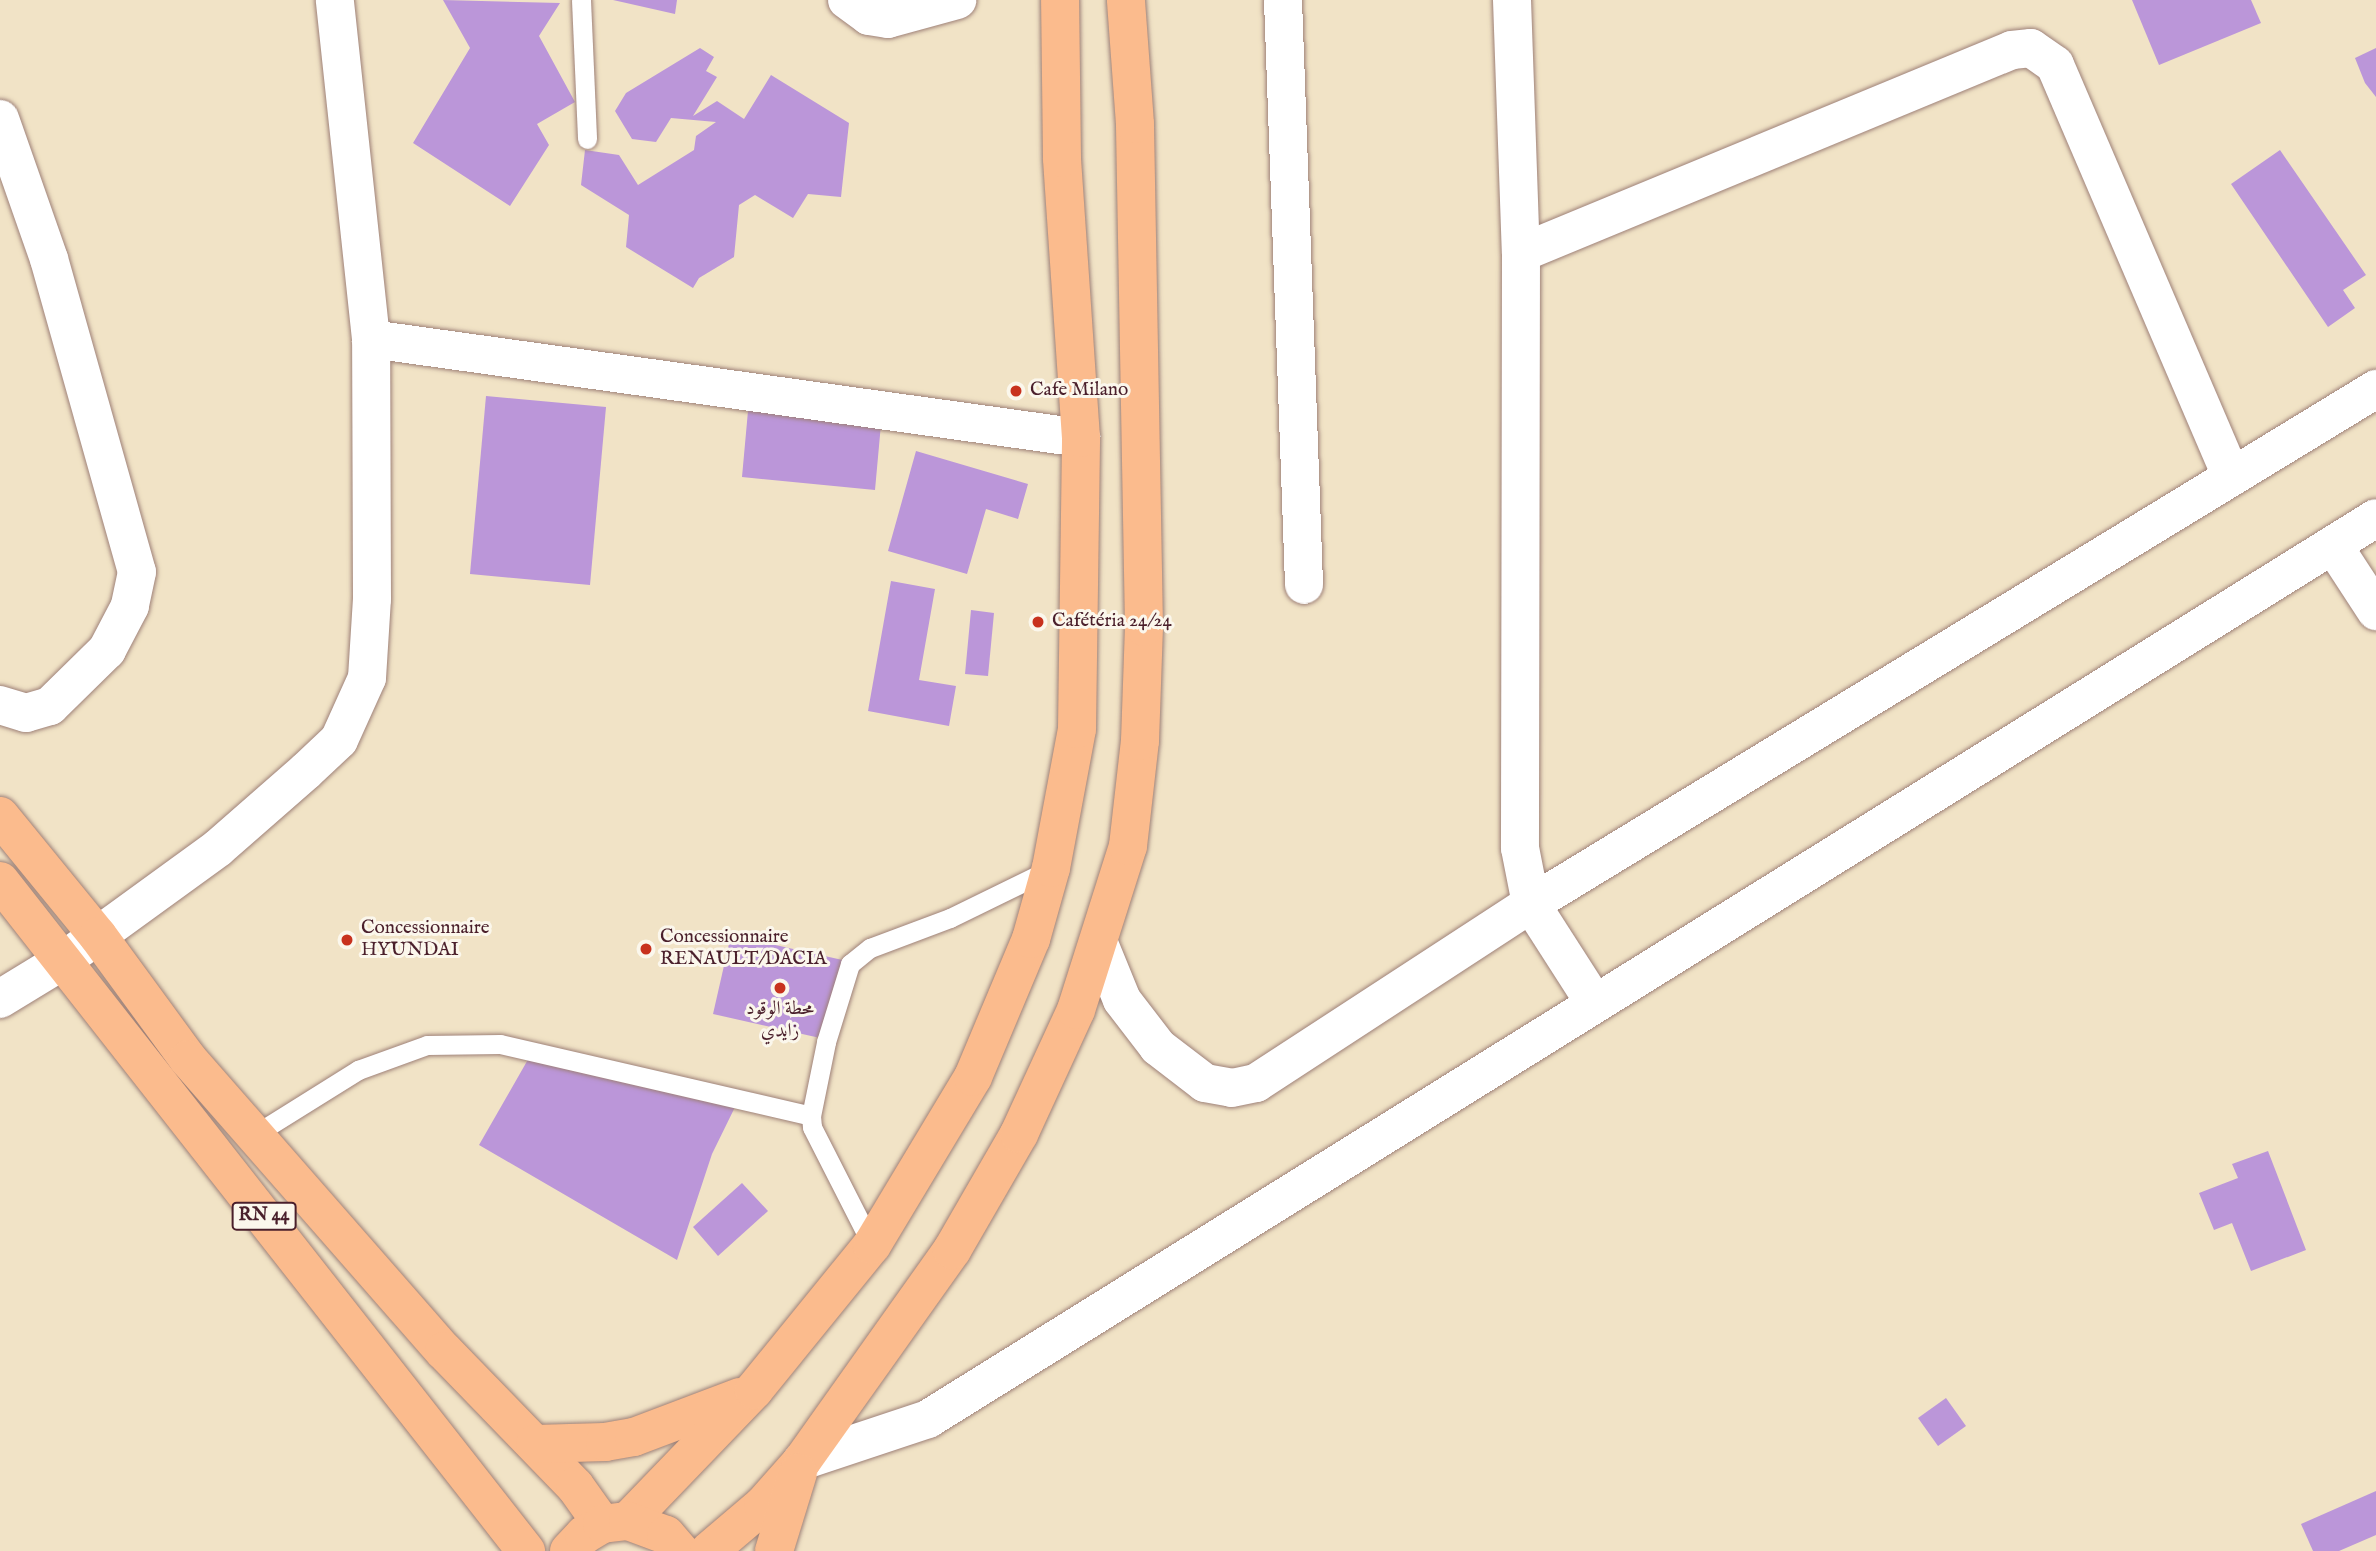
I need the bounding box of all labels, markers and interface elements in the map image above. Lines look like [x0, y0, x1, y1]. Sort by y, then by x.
place label: Cafe Milano [1030, 380, 1128, 402]
marker: Cafe Milano [1008, 383, 1024, 399]
place label: Cafétéria 24/24 [1052, 611, 1172, 633]
marker: Cafétéria 24/24 [1030, 614, 1046, 630]
place label: Concessionnaire HYUNDAI [361, 918, 490, 962]
place label: Concessionnaire RENAULT/DACIA [660, 927, 827, 971]
marker: Concessionnaire HYUNDAI [339, 932, 355, 948]
marker: Concessionnaire RENAULT/DACIA [638, 941, 654, 957]
marker: محطة الوقود زايدي [772, 980, 788, 996]
place label: محطة الوقود زايدي [746, 999, 814, 1043]
road number: RN 44 [231, 1202, 297, 1231]

